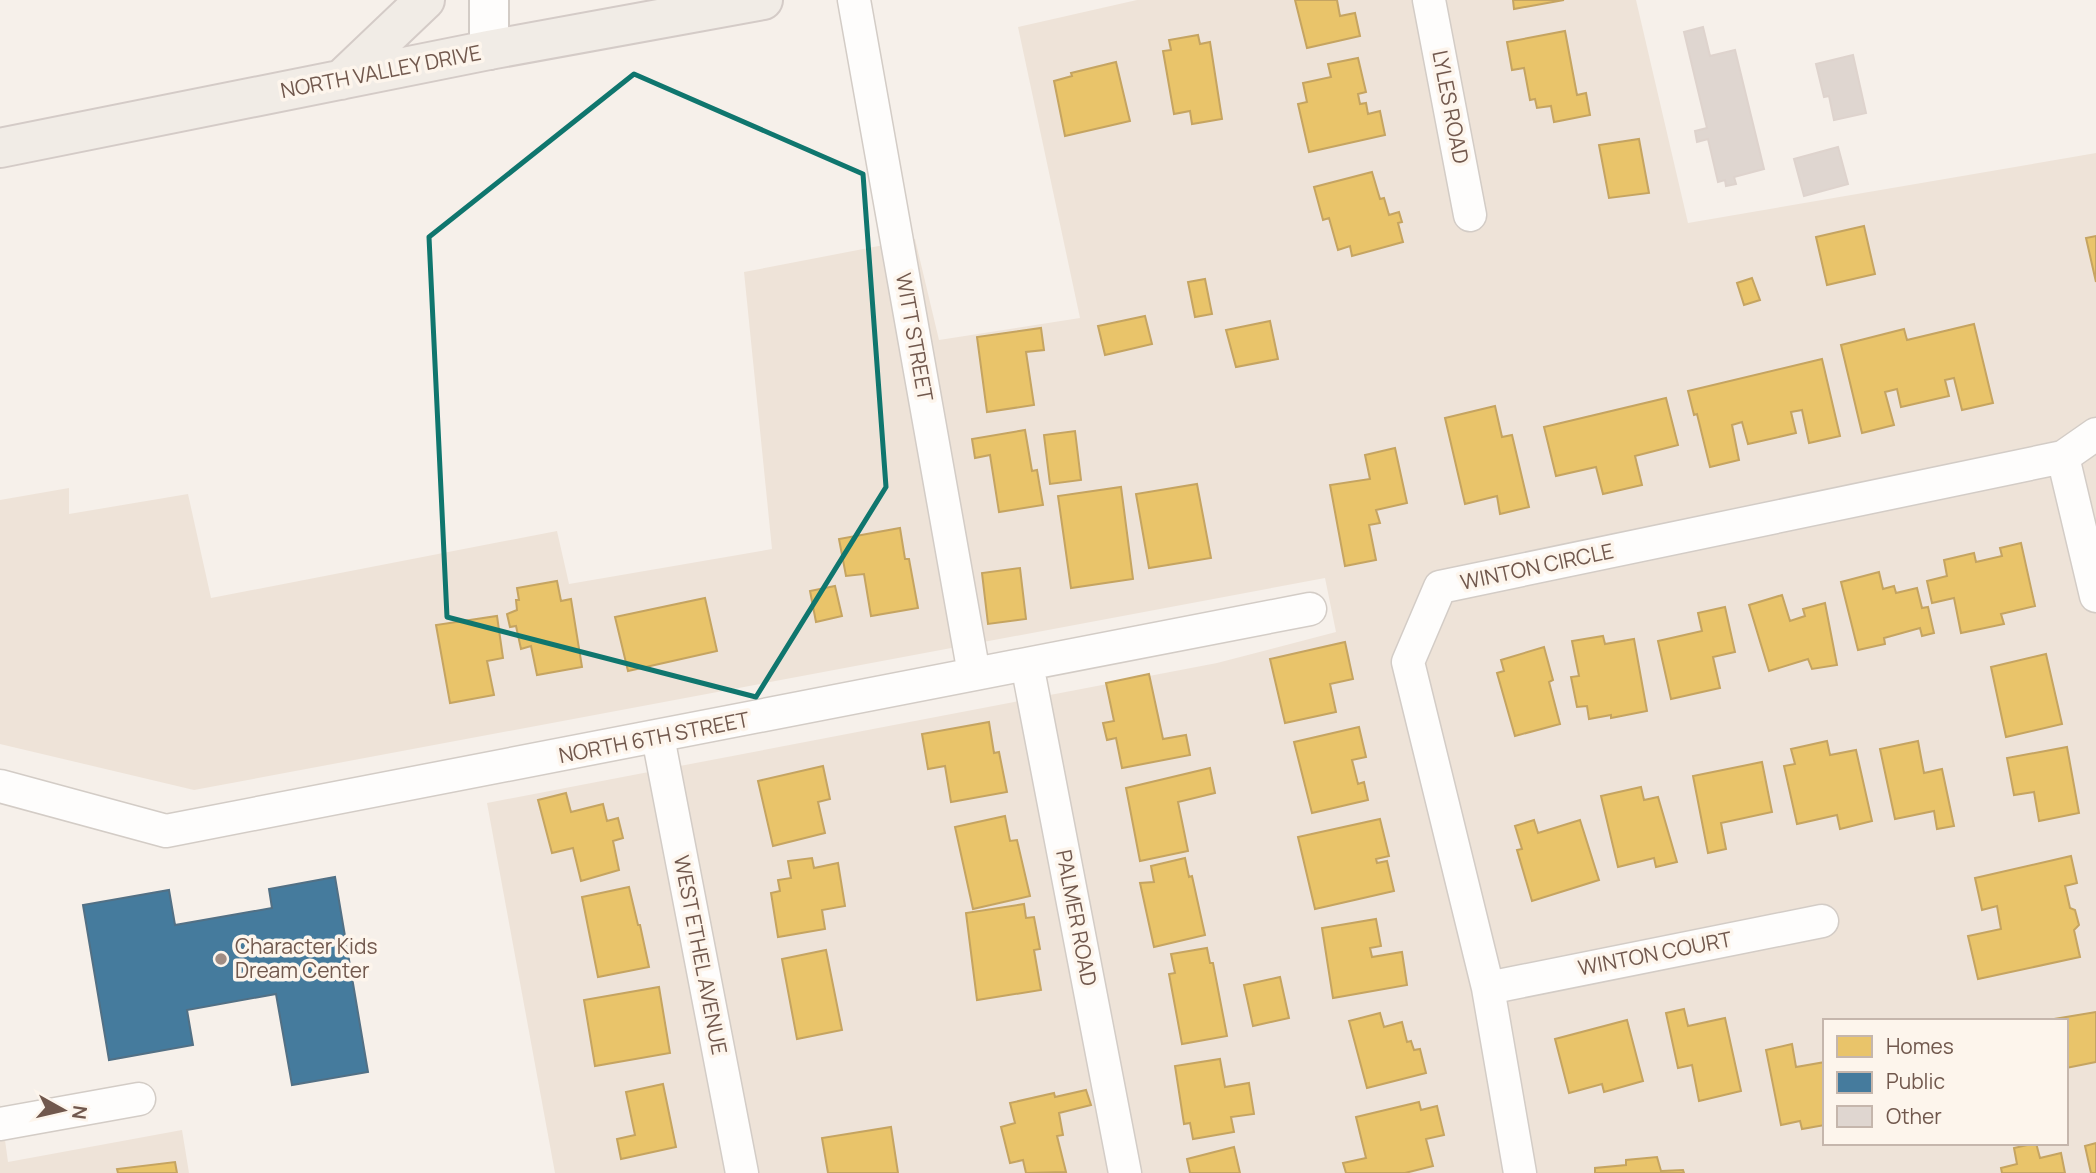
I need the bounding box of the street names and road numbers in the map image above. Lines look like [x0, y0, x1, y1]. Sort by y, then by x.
street label: NORTH VALLEY DRIVE [278, 38, 483, 104]
street label: LYLES ROAD [1426, 48, 1476, 166]
street label: WITT STREET [890, 271, 940, 404]
street label: WINTON CIRCLE [1458, 536, 1616, 596]
street label: NORTH 6TH STREET [556, 705, 752, 769]
street label: PALMER ROAD [1050, 847, 1104, 988]
street label: WEST ETHEL AVENUE [668, 853, 734, 1057]
street label: WINTON COURT [1576, 924, 1734, 982]

